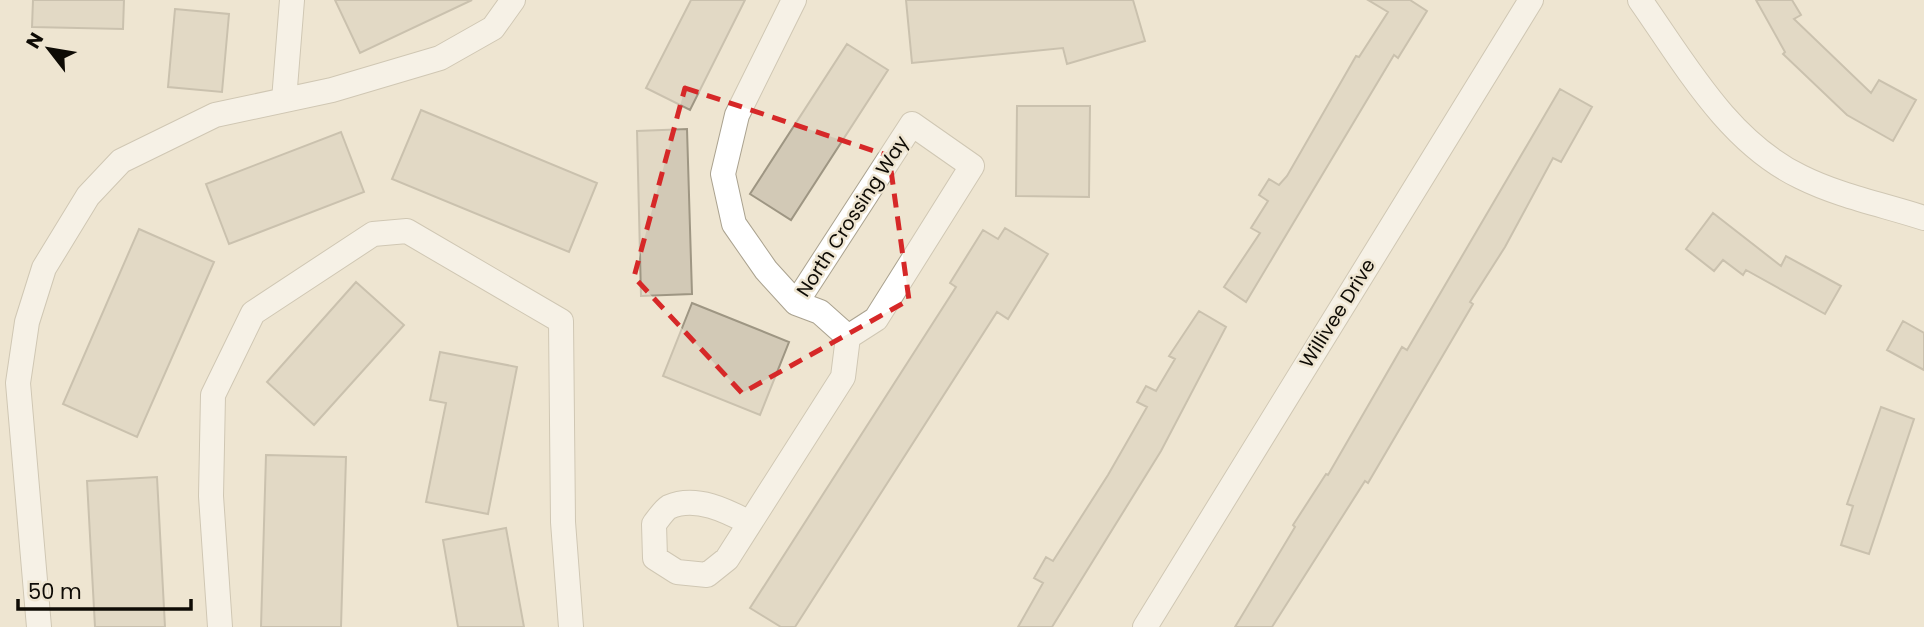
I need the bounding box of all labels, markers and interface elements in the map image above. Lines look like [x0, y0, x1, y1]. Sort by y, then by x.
north arrow [14, 14, 84, 84]
text: N [20, 27, 50, 54]
street label: North Crossing Way [790, 130, 915, 302]
street label: Willivee Drive [1293, 253, 1382, 373]
scale bar [18, 568, 191, 612]
text: 50 m [28, 577, 82, 606]

